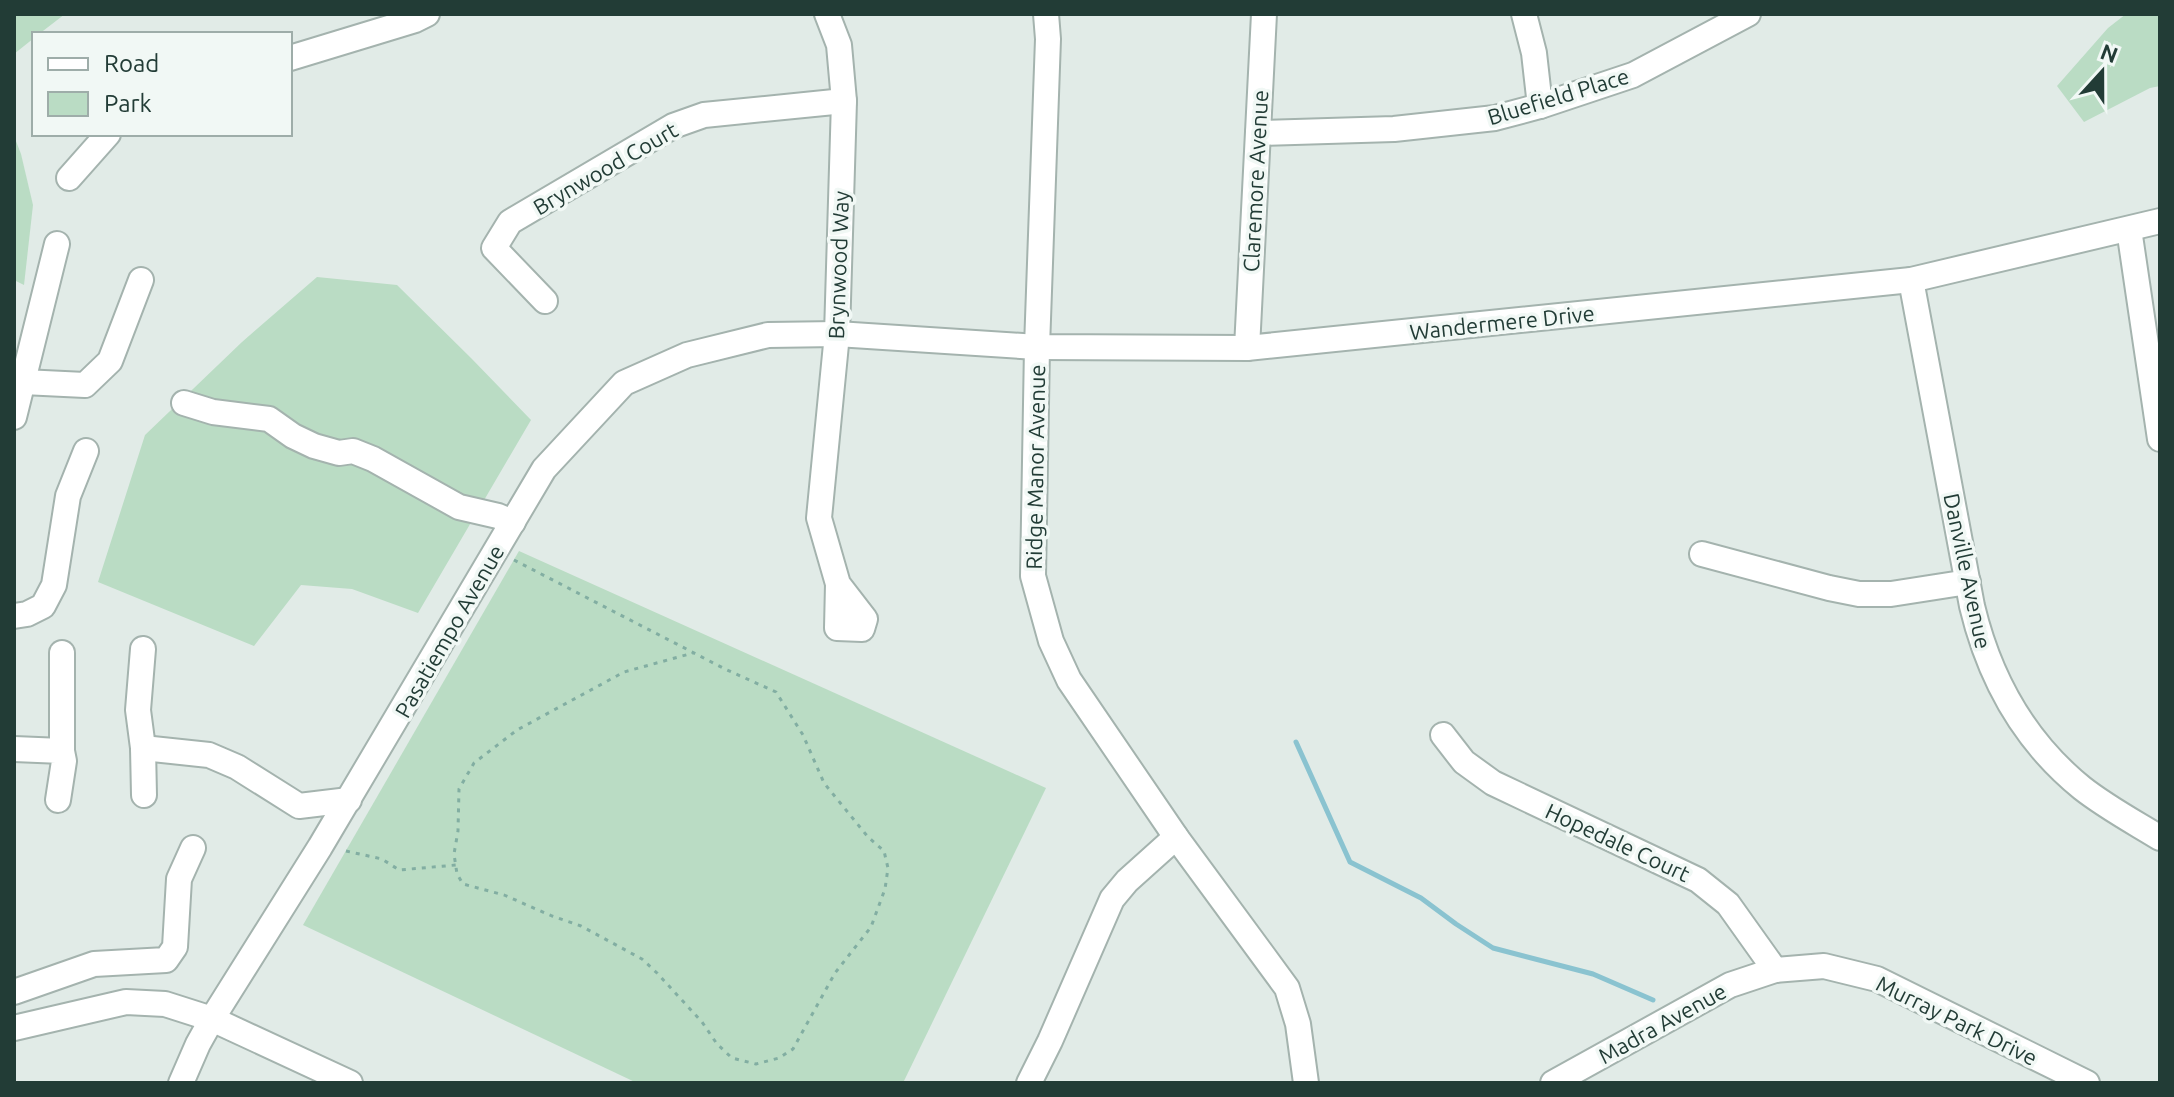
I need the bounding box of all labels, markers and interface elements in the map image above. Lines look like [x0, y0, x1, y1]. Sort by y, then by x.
legend [32, 32, 292, 136]
north arrow [2062, 32, 2142, 112]
text: N [2097, 38, 2121, 67]
text: Road [104, 50, 159, 77]
street label: Bluefield Place [1484, 63, 1632, 129]
street label: Claremore Avenue [1238, 89, 1272, 273]
text: Park [104, 90, 152, 117]
street label: Brynwood Court [528, 116, 682, 219]
street label: Brynwood Way [823, 190, 853, 340]
street label: Wandermere Drive [1408, 300, 1596, 344]
street label: Ridge Manor Avenue [1021, 364, 1049, 570]
street label: Danville Avenue [1939, 491, 1997, 651]
street label: Pasatiempo Avenue [389, 540, 509, 722]
street label: Hopedale Court [1542, 798, 1694, 886]
street label: Murray Park Drive [1872, 970, 2042, 1070]
street label: Madra Avenue [1594, 978, 1730, 1068]

